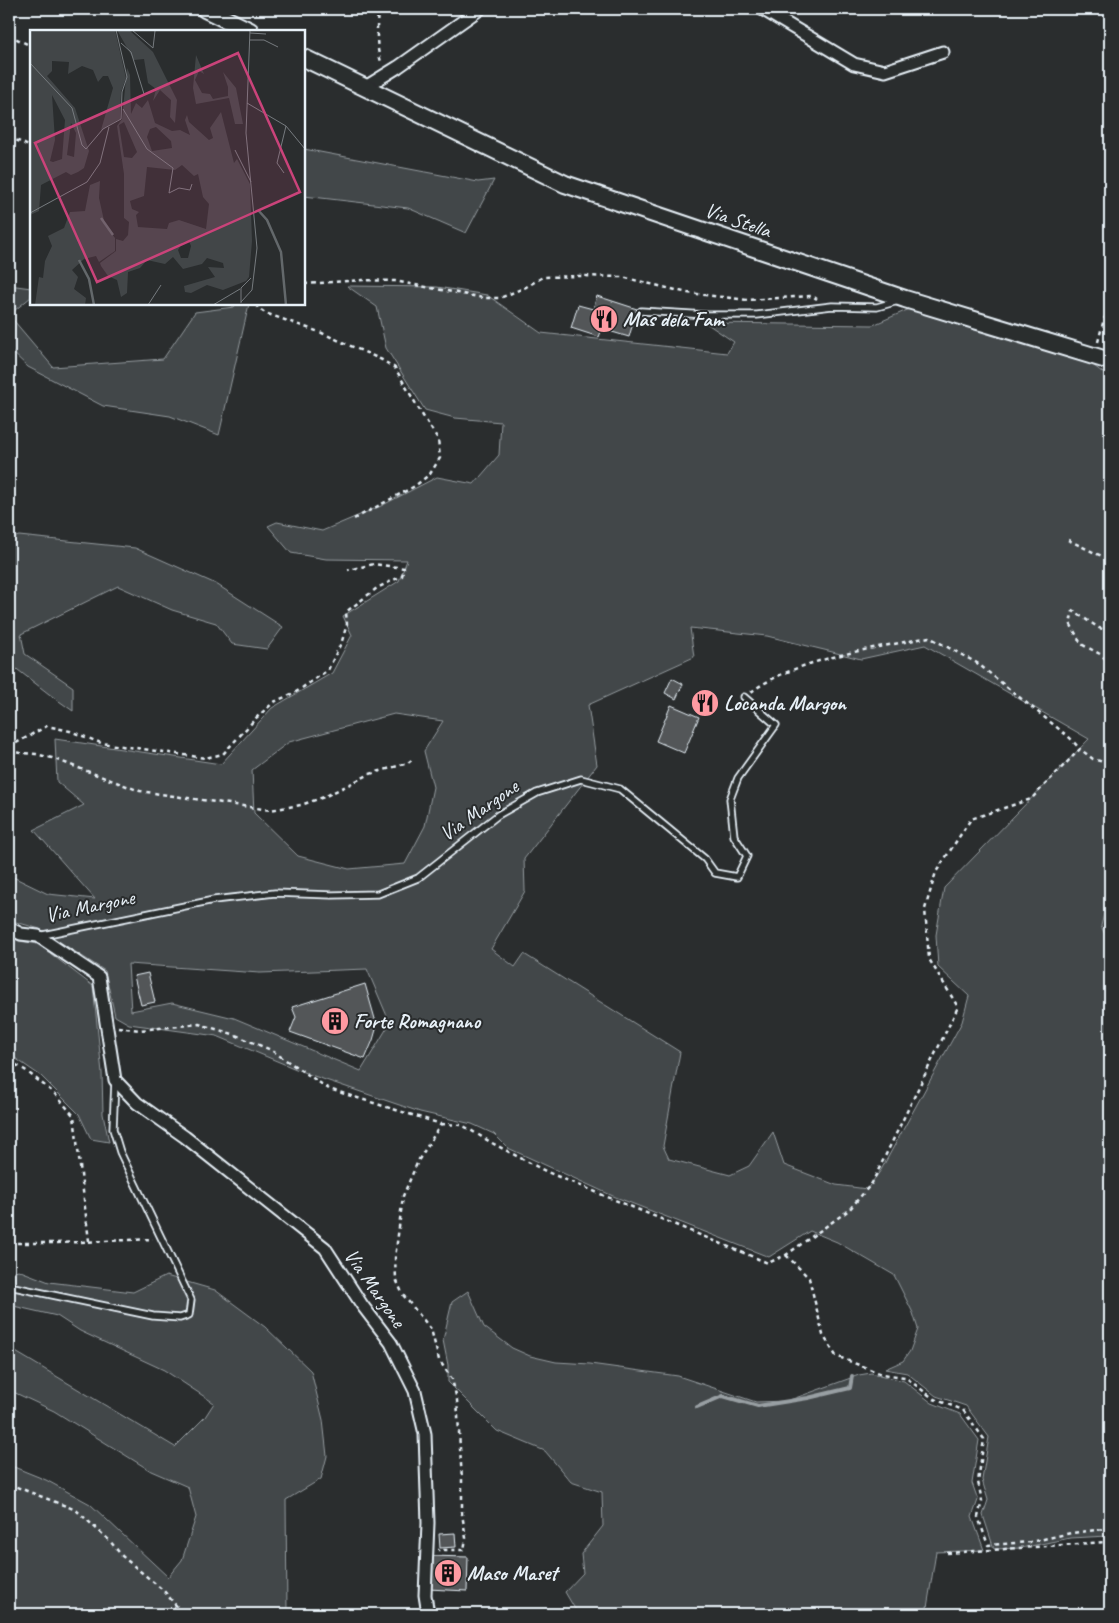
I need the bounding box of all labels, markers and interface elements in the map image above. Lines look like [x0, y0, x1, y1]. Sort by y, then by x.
inset map [30, 30, 305, 305]
street label: Via Stella [702, 197, 776, 244]
restaurant icon: Mas dela Fam [589, 304, 619, 334]
place label: Mas dela Fam [623, 306, 726, 332]
restaurant icon: Locanda Margon [690, 688, 720, 718]
place label: Locanda Margon [724, 690, 847, 716]
street label: Via Margone [435, 773, 524, 847]
street label: Via Margone [43, 884, 138, 928]
building icon: Forte Romagnano [320, 1006, 350, 1036]
place label: Forte Romagnano [354, 1008, 481, 1034]
street label: Via Margone [338, 1244, 412, 1333]
building icon: Maso Maset [433, 1558, 463, 1588]
place label: Maso Maset [467, 1560, 560, 1586]

